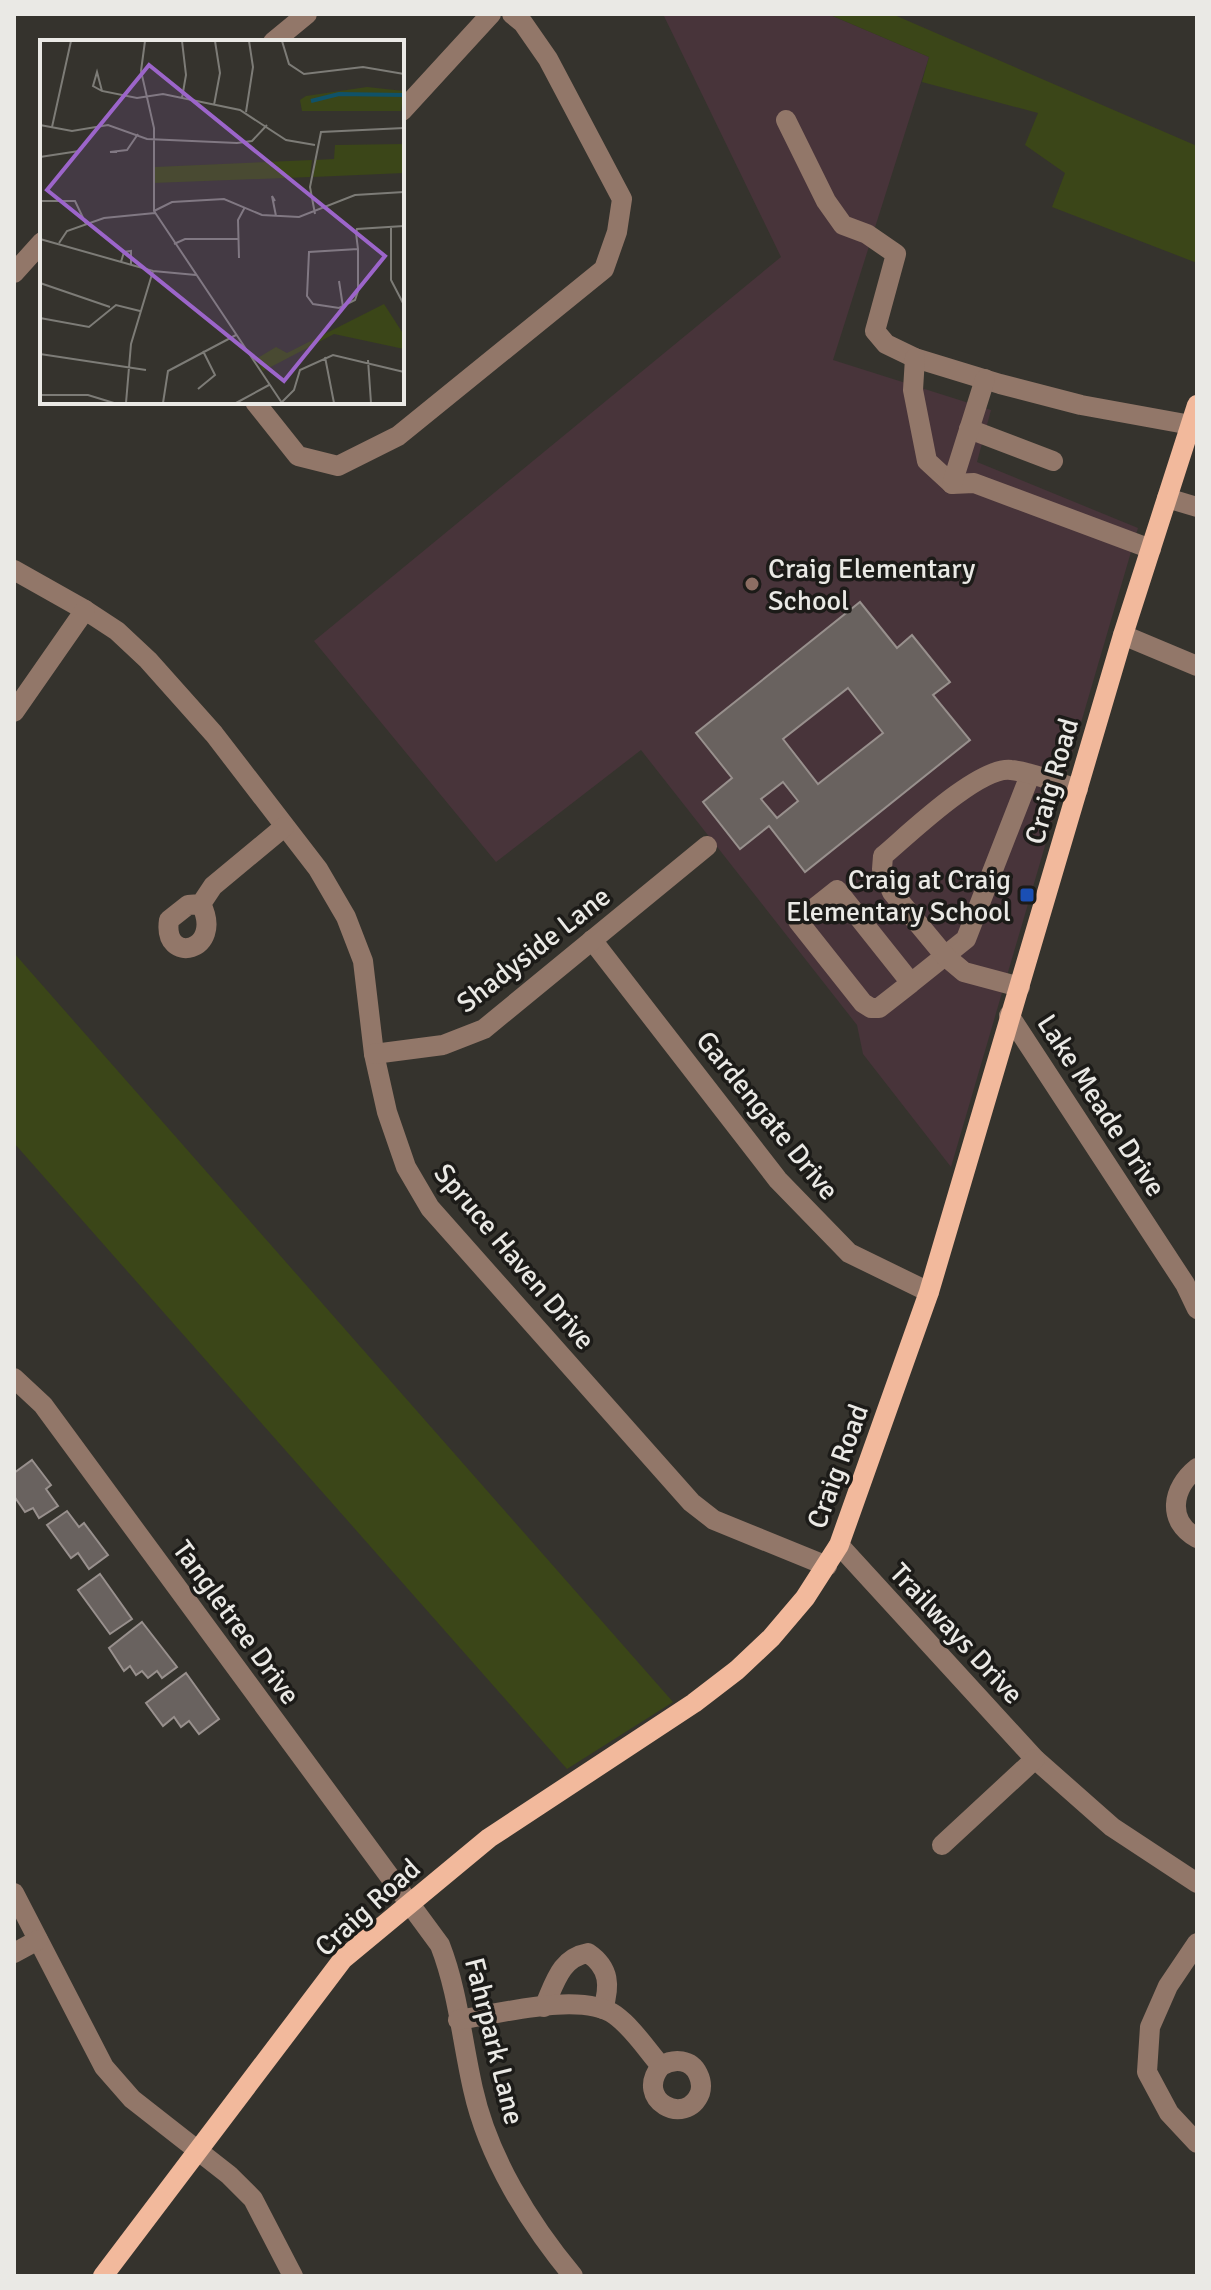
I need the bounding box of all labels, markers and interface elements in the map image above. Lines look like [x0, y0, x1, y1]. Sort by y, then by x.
inset map [40, 40, 404, 404]
place label: Craig Elementary School [768, 552, 975, 618]
marker: Craig Elementary School [743, 575, 761, 593]
street label: Craig Road [1018, 714, 1086, 848]
place label: Craig at Craig Elementary School [786, 863, 1011, 929]
street label: Shadyside Lane [450, 879, 617, 1020]
marker: Craig at Craig Elementary School [1018, 886, 1036, 904]
street label: Lake Meade Drive [1030, 1008, 1173, 1203]
street label: Gardengate Drive [689, 1024, 846, 1207]
street label: Spruce Haven Drive [427, 1157, 602, 1357]
street label: Craig Road [800, 1400, 876, 1533]
street label: Tangletree Drive [165, 1534, 307, 1711]
street label: Trailways Drive [882, 1556, 1030, 1711]
street label: Craig Road [308, 1852, 427, 1964]
street label: Fahrpark Lane [457, 1954, 531, 2128]

